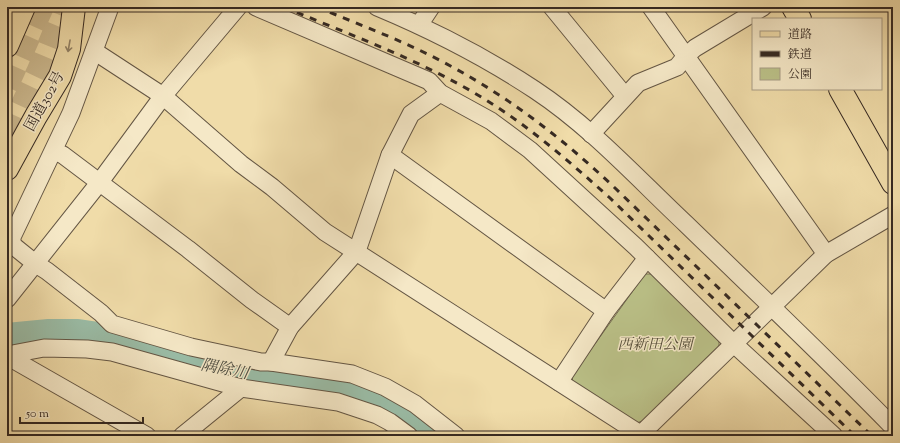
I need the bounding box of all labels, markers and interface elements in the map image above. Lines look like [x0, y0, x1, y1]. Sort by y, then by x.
legend [752, 18, 882, 90]
text: 道路 [788, 26, 812, 44]
one-way arrow [65, 39, 73, 52]
text: 鉄道 [787, 46, 812, 64]
text: 公園 [788, 66, 812, 84]
street label: 国道302号 [20, 68, 70, 136]
park label: 西新田公園 [617, 335, 695, 356]
water label: 隅除川 [199, 355, 252, 387]
scale bar [20, 399, 143, 425]
text: 50 m [25, 405, 49, 423]

